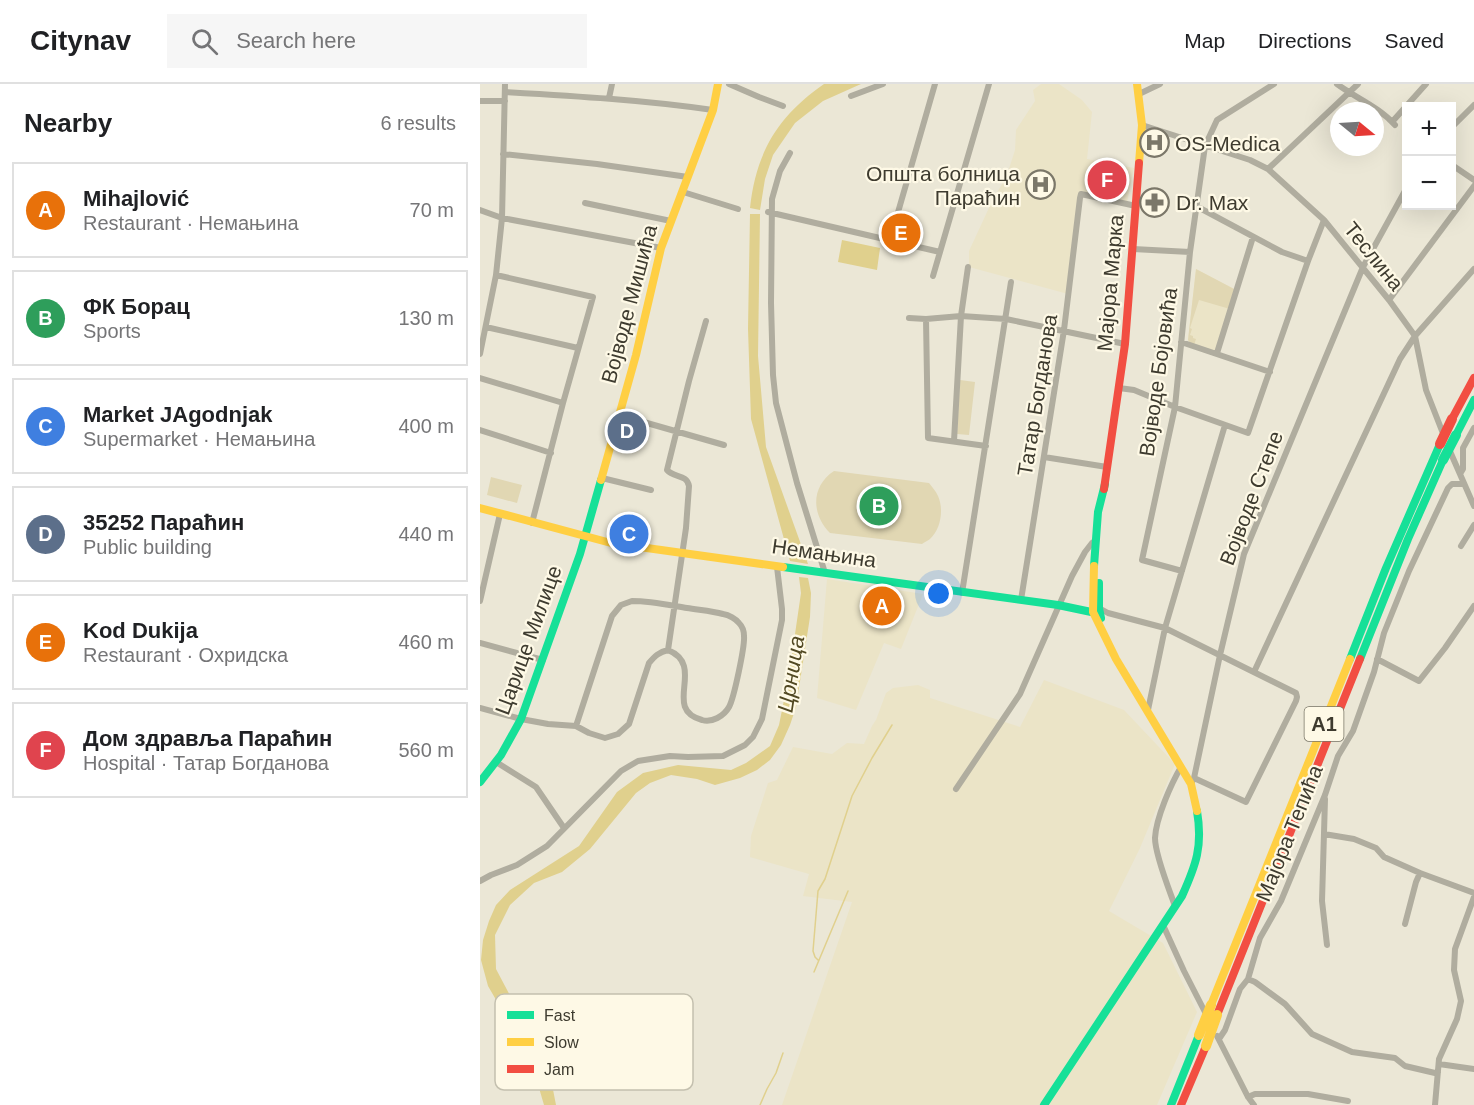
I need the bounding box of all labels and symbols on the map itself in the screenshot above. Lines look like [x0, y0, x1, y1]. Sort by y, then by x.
north arrow [1330, 102, 1384, 156]
hospital icon: OS-Medica [1138, 127, 1170, 159]
place label: OS-Medica [1175, 132, 1280, 155]
pin: F [1088, 158, 1126, 202]
place label: Општа болница Параћин [866, 162, 1020, 209]
hospital icon: Општа болница Параћин [1025, 169, 1057, 201]
pharmacy icon: Dr. Max [1139, 186, 1171, 218]
place label: Dr. Max [1176, 191, 1249, 214]
pin: E [882, 210, 920, 256]
street label: Мајора Марка [1093, 213, 1127, 352]
street label: Теслина [1340, 217, 1409, 295]
street label: Војводе Мишића [597, 222, 661, 386]
street label: Војводе Бојовића [1135, 286, 1181, 458]
street label: Татар Богданова [1013, 312, 1061, 478]
pin: D [608, 408, 646, 454]
street label: Војводе Степе [1215, 428, 1287, 568]
pin: B [860, 484, 898, 528]
pin: C [610, 512, 648, 556]
street label: Немањина [770, 534, 878, 572]
street label: Царице Милице [490, 562, 566, 718]
your location [924, 579, 953, 608]
pin: A [862, 584, 902, 628]
water label: Црница [773, 634, 809, 714]
road number: A1 [1304, 707, 1344, 741]
street label: Мајора Тепића [1251, 761, 1327, 904]
legend [495, 994, 693, 1090]
text: Fast [544, 1007, 576, 1024]
text: Slow [544, 1034, 579, 1051]
text: Jam [544, 1061, 574, 1078]

